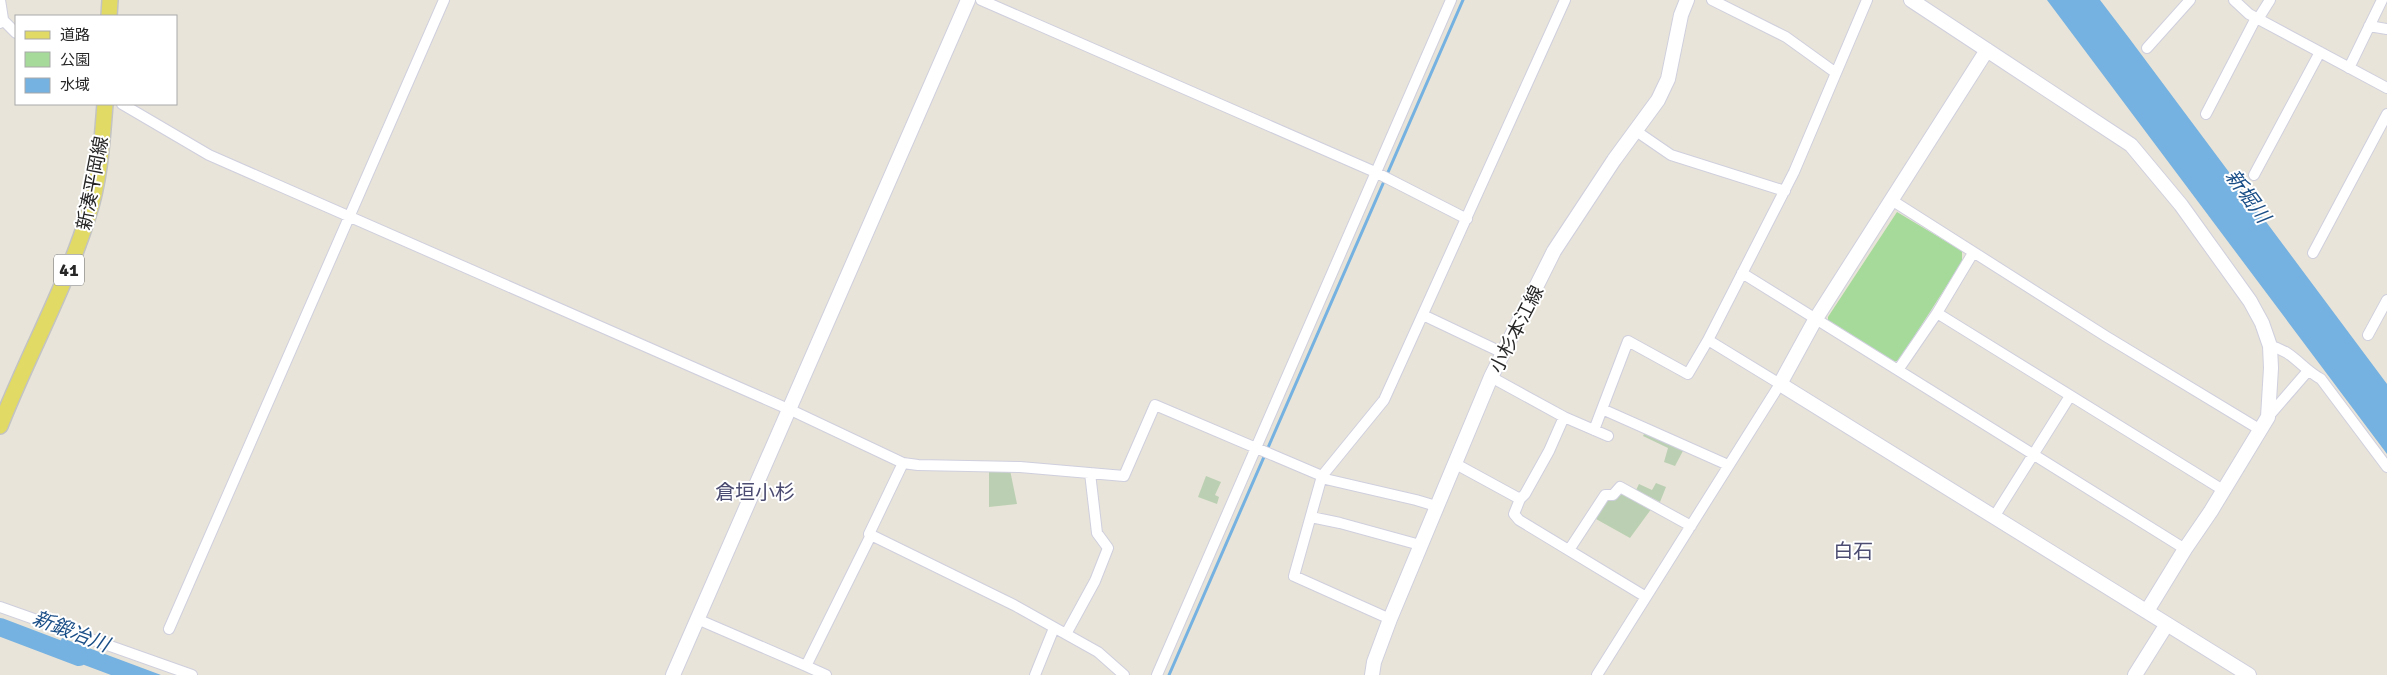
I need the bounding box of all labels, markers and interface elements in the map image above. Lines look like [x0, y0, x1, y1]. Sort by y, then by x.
legend [15, 15, 178, 105]
text: 道路 [60, 26, 90, 44]
text: 公園 [60, 51, 90, 69]
text: 水域 [60, 76, 90, 94]
street label: 新湊平岡線 [72, 134, 114, 232]
water label: 新堀川 [2220, 165, 2277, 230]
road number: 41 [54, 254, 84, 286]
street label: 小杉本江線 [1485, 282, 1549, 377]
district label: 倉垣小杉 [715, 480, 795, 505]
district label: 白石 [1833, 539, 1873, 564]
water label: 新鍛冶川 [29, 605, 115, 658]

